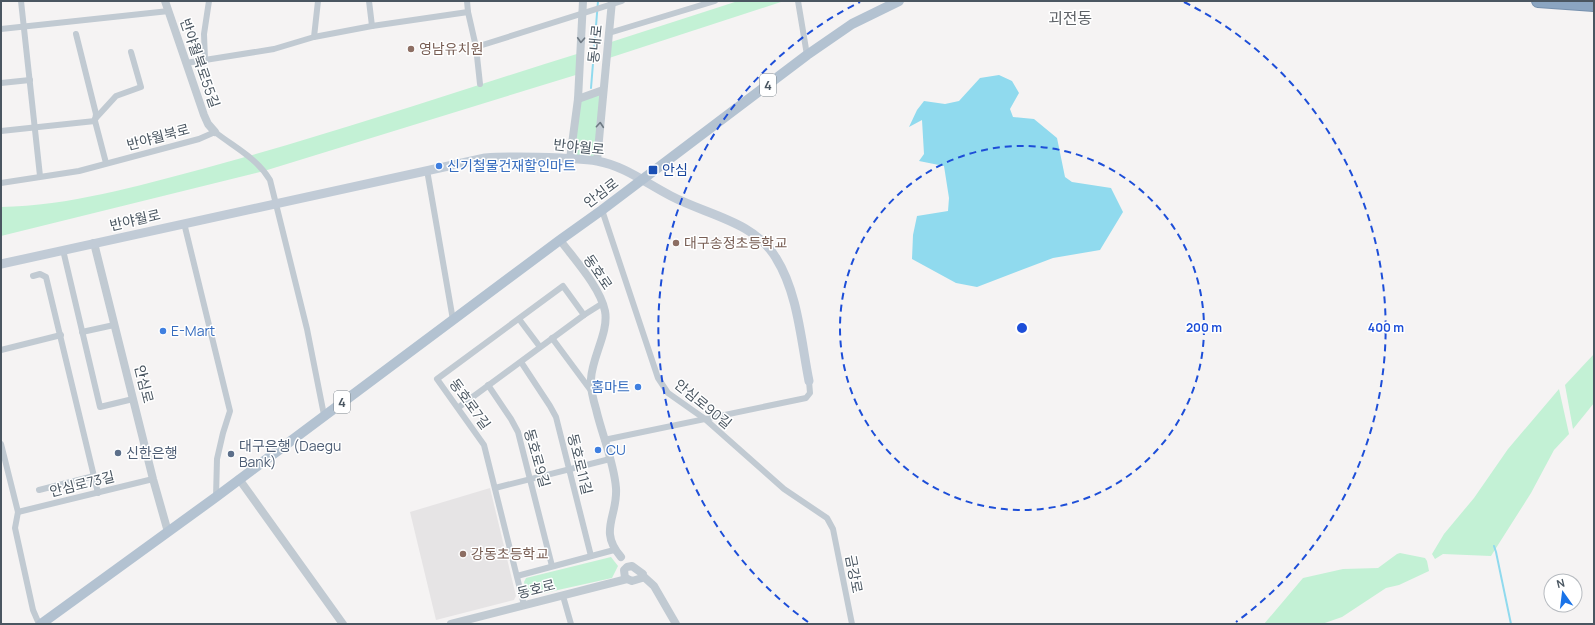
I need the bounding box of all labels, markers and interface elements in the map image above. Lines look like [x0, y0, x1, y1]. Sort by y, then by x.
district label: 괴전동 [1048, 7, 1092, 29]
street label: 반야월북로55길 [176, 16, 225, 110]
street label: 동내로 [583, 24, 606, 64]
one-way arrow [576, 37, 585, 43]
place label: 영남유치원 [419, 39, 483, 58]
marker: 영남유치원 [406, 44, 416, 54]
road number: 4 [760, 74, 776, 96]
street label: 반야월북로 [124, 119, 192, 154]
one-way arrow [596, 122, 605, 128]
street label: 반야월로 [552, 134, 606, 159]
place label: 신기철물건재할인마트 [447, 156, 576, 175]
place label: 안심 [662, 160, 688, 179]
marker: 신기철물건재할인마트 [434, 161, 444, 171]
marker: 안심 [647, 164, 659, 176]
street label: 안심로 [580, 173, 622, 212]
street label: 반야월로 [108, 204, 162, 235]
place label: 대구송정초등학교 [684, 233, 787, 252]
marker: 대구송정초등학교 [671, 238, 681, 248]
street label: 동호로 [580, 250, 617, 293]
text: 200 m [1186, 319, 1222, 336]
text: 400 m [1368, 319, 1404, 336]
place label: E-Mart [171, 321, 215, 340]
centre of rings [1015, 321, 1029, 335]
marker: E-Mart [158, 326, 168, 336]
street label: 안심로 [131, 363, 158, 405]
street label: 동호로7길 [446, 374, 495, 433]
street label: 안심로90길 [671, 375, 736, 433]
place label: 홈마트 [591, 377, 630, 396]
marker: 홈마트 [633, 382, 643, 392]
road number: 4 [334, 391, 350, 413]
street label: 동호로9길 [520, 426, 555, 489]
street label: 동호로11길 [564, 431, 597, 496]
place label: 대구은행 (Daegu Bank) [239, 436, 341, 471]
place label: CU [606, 440, 626, 459]
place label: 신한은행 [126, 443, 178, 462]
marker: CU [593, 445, 603, 455]
marker: 신한은행 [113, 448, 123, 458]
marker: 대구은행 (Daegu Bank) [226, 449, 236, 459]
street label: 안심로73길 [47, 466, 116, 501]
place label: 강동초등학교 [471, 544, 548, 563]
marker: 강동초등학교 [458, 549, 468, 559]
street label: 금강로 [841, 553, 868, 595]
north arrow [1543, 573, 1583, 613]
street label: 동호로 [515, 575, 557, 602]
text: N [1555, 575, 1566, 591]

